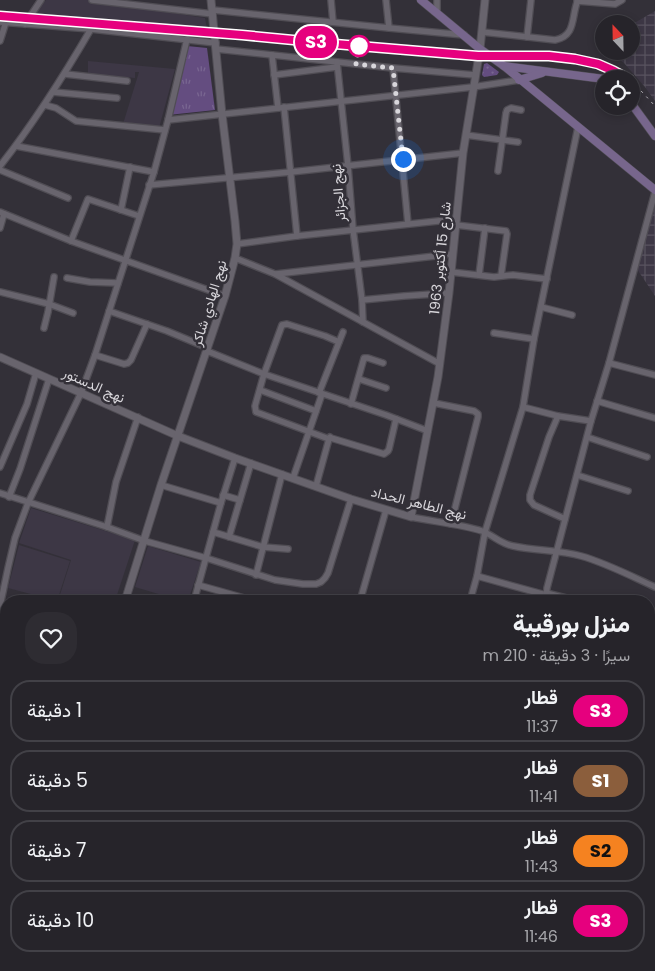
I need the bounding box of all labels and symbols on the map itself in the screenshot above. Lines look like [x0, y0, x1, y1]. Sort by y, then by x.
north arrow [595, 15, 640, 60]
line badge: S3 [294, 26, 338, 58]
unlabelled marker [348, 35, 370, 57]
your location [391, 147, 416, 172]
street label: نهج الجزائر [325, 163, 352, 224]
street label: شارع 15 أكتوبر 1963 [424, 201, 457, 316]
street label: نهج الهادي شاكر [186, 258, 233, 350]
street label: نهج الدستور [58, 362, 128, 409]
street label: نهج الطاهر الحداد [369, 481, 469, 526]

